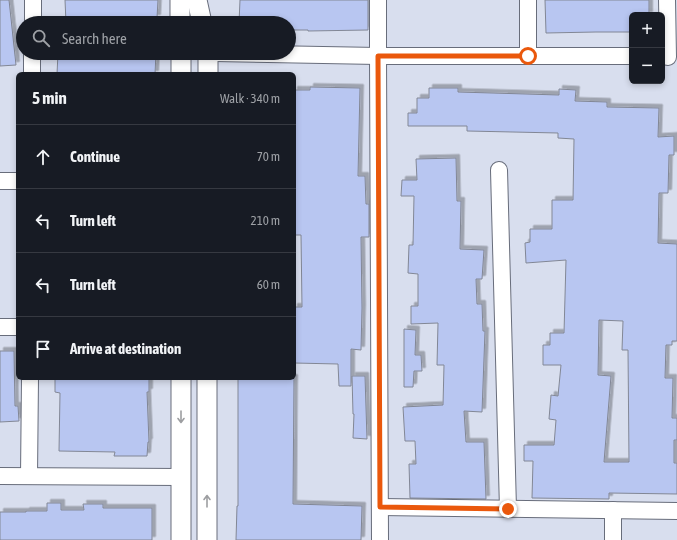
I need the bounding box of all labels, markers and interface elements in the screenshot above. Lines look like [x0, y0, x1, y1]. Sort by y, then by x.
map controls [629, 12, 665, 84]
button: + [629, 12, 665, 48]
search box [16, 16, 296, 60]
icon: search [30, 27, 52, 49]
text: Search here [62, 30, 127, 47]
route start [519, 47, 537, 65]
button: − [629, 48, 665, 84]
text: 5 min [32, 88, 67, 108]
text: Walk · 340 m [220, 91, 280, 106]
icon: ahead [32, 146, 54, 168]
text: Continue [70, 148, 120, 165]
text: 70 m [257, 149, 280, 164]
icon: left [32, 210, 54, 232]
text: Turn left [70, 212, 116, 229]
text: 210 m [251, 213, 280, 228]
icon: left [32, 274, 54, 296]
text: Turn left [70, 276, 116, 293]
text: 60 m [257, 277, 280, 292]
icon: arrive [32, 338, 54, 360]
text: Arrive at destination [70, 340, 181, 357]
one-way arrow [177, 410, 185, 423]
one-way arrow [203, 495, 211, 508]
route end [499, 500, 517, 518]

